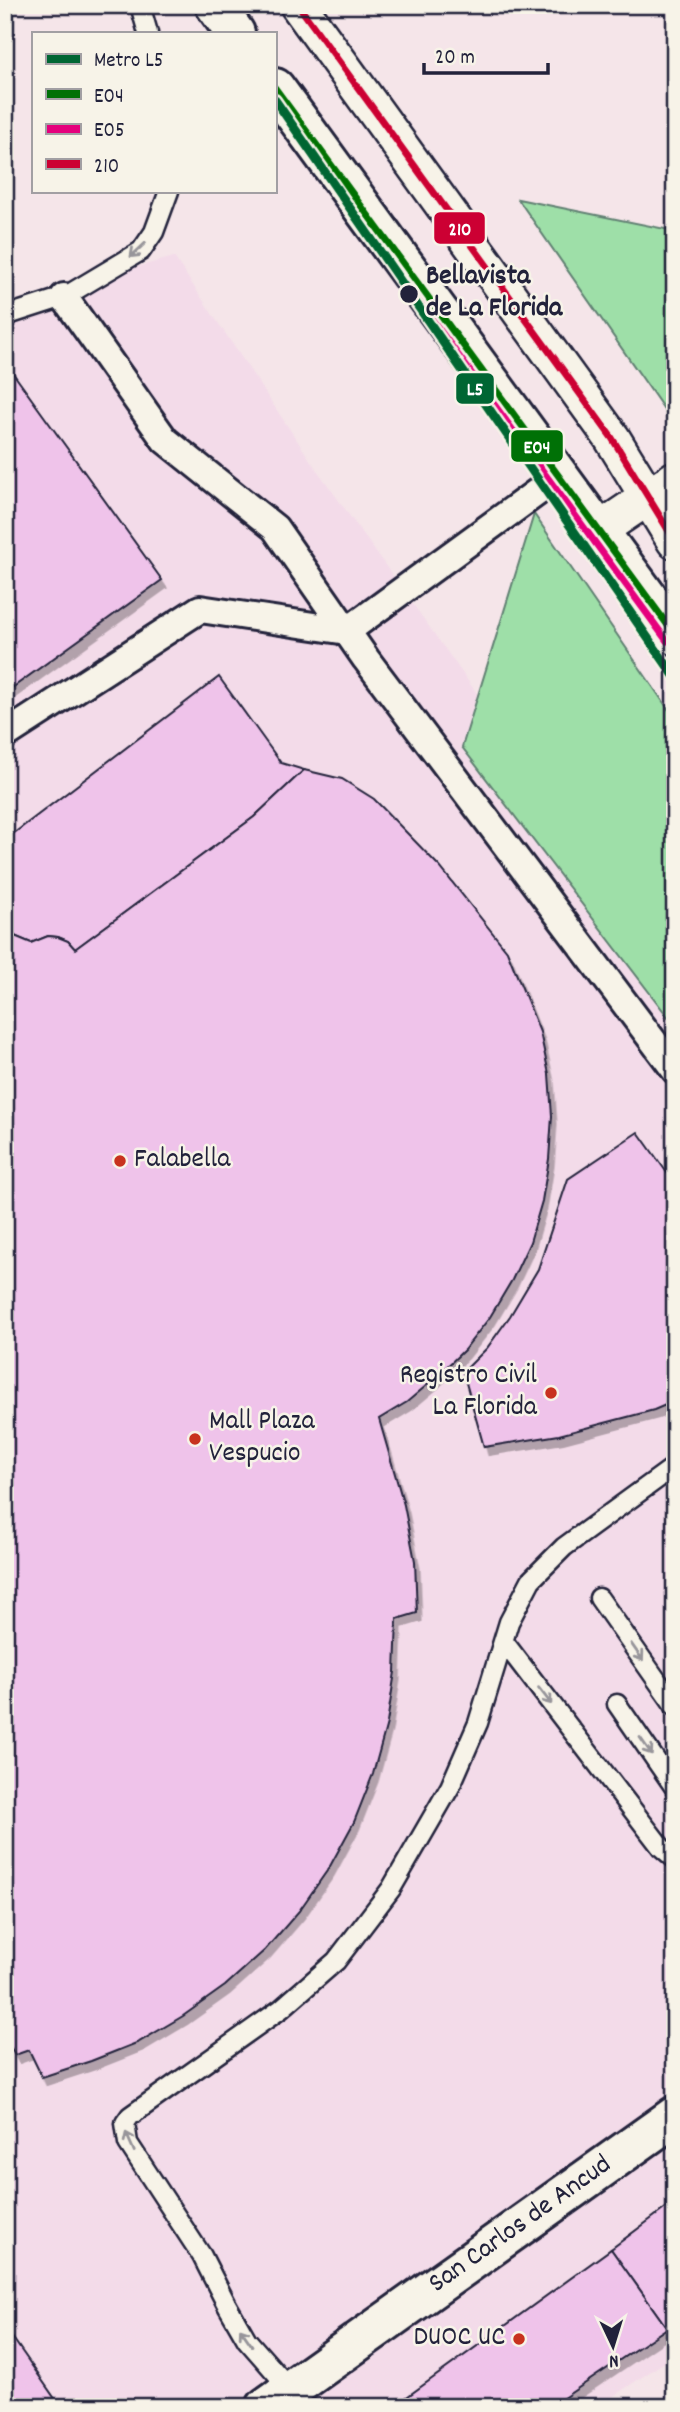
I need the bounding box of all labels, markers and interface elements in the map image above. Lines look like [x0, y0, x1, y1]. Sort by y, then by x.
legend [32, 32, 276, 192]
scale bar [424, 32, 549, 76]
text: 20 m [435, 44, 475, 74]
text: Metro L5 [94, 47, 164, 77]
text: E04 [94, 83, 124, 113]
text: E05 [94, 117, 125, 147]
text: 210 [94, 153, 119, 183]
line badge: 210 [433, 211, 486, 245]
text: 210 [449, 218, 471, 245]
one-way arrow [129, 242, 147, 258]
place label: Bellavista de La Florida [426, 258, 563, 330]
marker: Bellavista de La Florida [398, 283, 420, 305]
line badge: L5 [455, 372, 495, 405]
text: L5 [467, 378, 483, 405]
line badge: E04 [510, 429, 564, 463]
text: E04 [524, 436, 550, 463]
place label: Falabella [134, 1141, 231, 1181]
marker: Falabella [112, 1153, 128, 1169]
place label: Registro Civil La Florida [400, 1357, 538, 1429]
marker: Registro Civil La Florida [543, 1385, 559, 1401]
place label: Mall Plaza Vespucio [209, 1403, 315, 1475]
marker: Mall Plaza Vespucio [187, 1431, 203, 1447]
one-way arrow [630, 1642, 644, 1661]
one-way arrow [538, 1686, 553, 1705]
one-way arrow [639, 1736, 653, 1755]
one-way arrow [123, 2132, 136, 2154]
street label: San Carlos de Ancud [421, 2147, 621, 2305]
north arrow [578, 2310, 648, 2380]
place label: DUOC UC [413, 2319, 505, 2359]
one-way arrow [239, 2328, 253, 2347]
marker: DUOC UC [511, 2331, 527, 2347]
text: N [608, 2346, 620, 2373]

